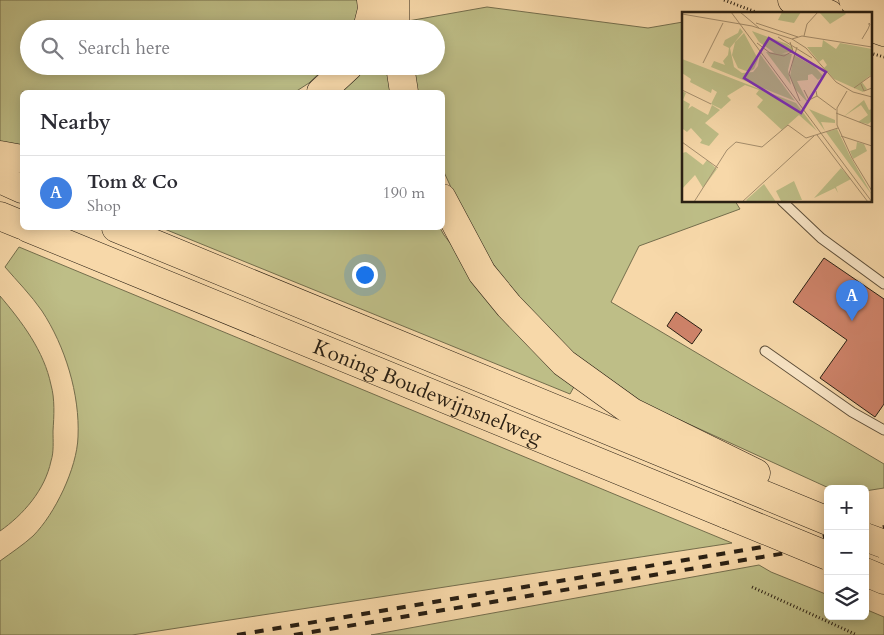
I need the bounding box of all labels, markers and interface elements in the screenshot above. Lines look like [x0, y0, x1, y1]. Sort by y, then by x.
inset map [682, 12, 872, 202]
search box [20, 20, 445, 75]
icon: search [38, 34, 66, 62]
text: Search here [78, 35, 170, 61]
text: Nearby [40, 108, 111, 137]
text: Tom & Co [87, 169, 178, 195]
text: A [50, 182, 62, 204]
text: 190 m [383, 182, 425, 204]
text: Shop [87, 195, 121, 217]
your location [352, 262, 378, 288]
pin: A [836, 280, 868, 321]
street label: Koning Boudewijnsnelweg [309, 332, 547, 452]
map controls [824, 485, 869, 620]
button: + [824, 485, 869, 530]
button: − [824, 530, 869, 575]
button: layers [824, 575, 869, 620]

